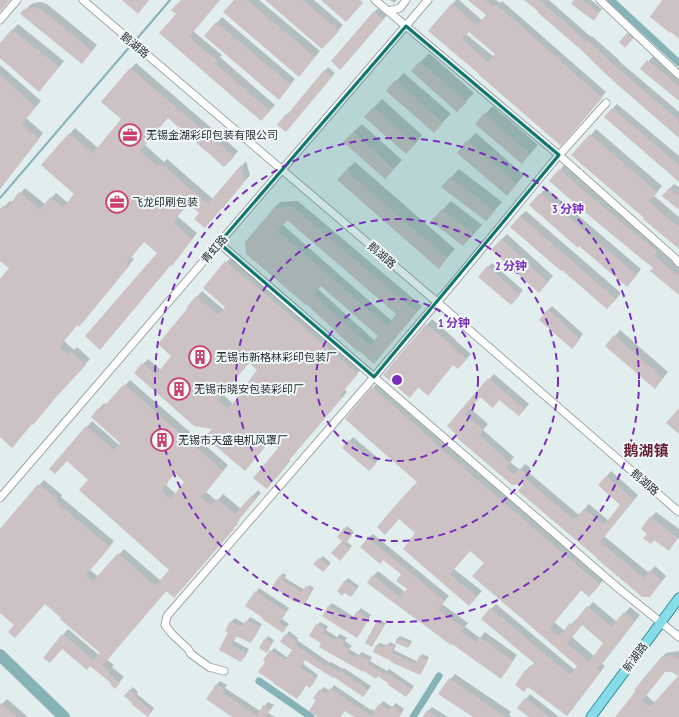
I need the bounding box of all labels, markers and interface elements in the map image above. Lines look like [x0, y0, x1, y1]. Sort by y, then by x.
street label: 鹅湖路 [118, 29, 152, 61]
office icon: 无锡金湖彩印包装有限公司 [117, 122, 143, 148]
place label: 无锡金湖彩印包装有限公司 [146, 128, 278, 142]
office icon: 飞龙印刷包装 [104, 189, 130, 215]
place label: 飞龙印刷包装 [132, 195, 198, 209]
text: 3 分钟 [552, 201, 584, 216]
street label: 青虹路 [198, 232, 230, 266]
street label: 鹅湖路 [365, 239, 399, 271]
text: 2 分钟 [495, 258, 527, 273]
text: 1 分钟 [438, 315, 470, 330]
building icon: 无锡市新格林彩印包装厂 [187, 344, 213, 370]
place label: 无锡市新格林彩印包装厂 [216, 350, 337, 364]
centre of rings [390, 373, 404, 387]
building icon: 无锡市晓安包装彩印厂 [166, 376, 192, 402]
place label: 无锡市晓安包装彩印厂 [194, 382, 304, 396]
building icon: 无锡市天盛电机风罩厂 [149, 427, 175, 453]
place label: 无锡市天盛电机风罩厂 [178, 433, 288, 447]
district label: 鹅湖镇 [623, 441, 669, 460]
street label: 鹅湖路 [628, 466, 662, 498]
street label: 新湖路 [620, 640, 650, 674]

